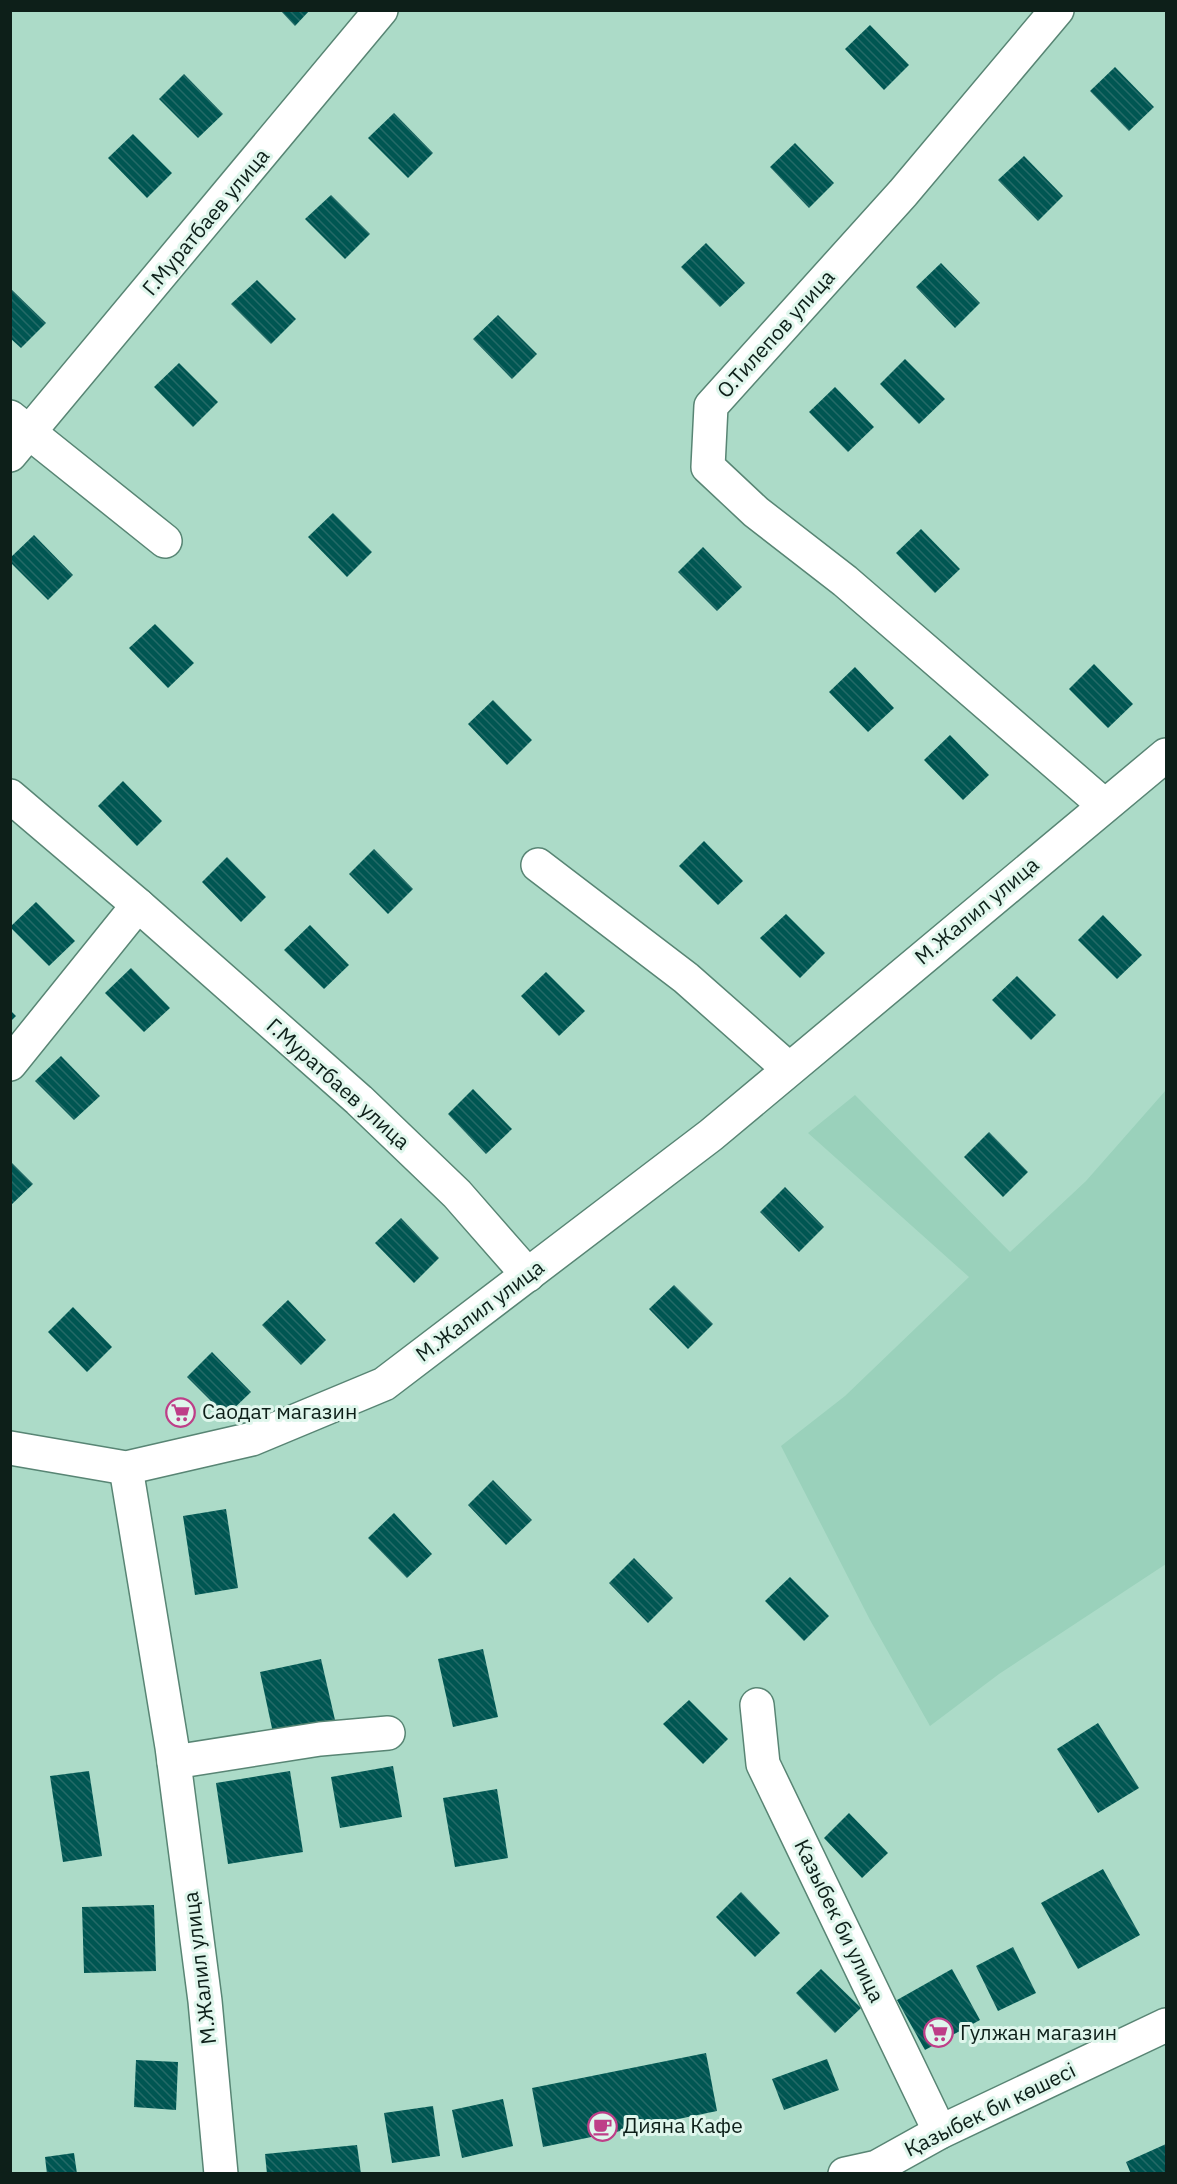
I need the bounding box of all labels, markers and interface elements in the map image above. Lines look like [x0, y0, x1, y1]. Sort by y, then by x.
street label: Г.Муратбаев улица [135, 142, 275, 301]
street label: О.Тилепов улица [710, 263, 840, 404]
street label: М.Жалил улица [908, 850, 1044, 970]
street label: Г.Муратбаев улица [261, 1011, 416, 1155]
street label: М.Жалил улица [410, 1253, 549, 1368]
supermarket icon: Саодат магазин [165, 1396, 197, 1428]
place label: Саодат магазин [202, 1397, 357, 1425]
street label: Казыбек би улица [788, 1834, 891, 2007]
street label: М.Жалил улица [176, 1890, 222, 2046]
supermarket icon: Гулжан магазин [923, 2017, 955, 2049]
place label: Гулжан магазин [960, 2018, 1117, 2046]
street label: Қазыбек би көшесі [899, 2056, 1080, 2163]
cafe icon: Дияна Кафе [586, 2110, 618, 2142]
place label: Дияна Кафе [623, 2111, 743, 2139]

